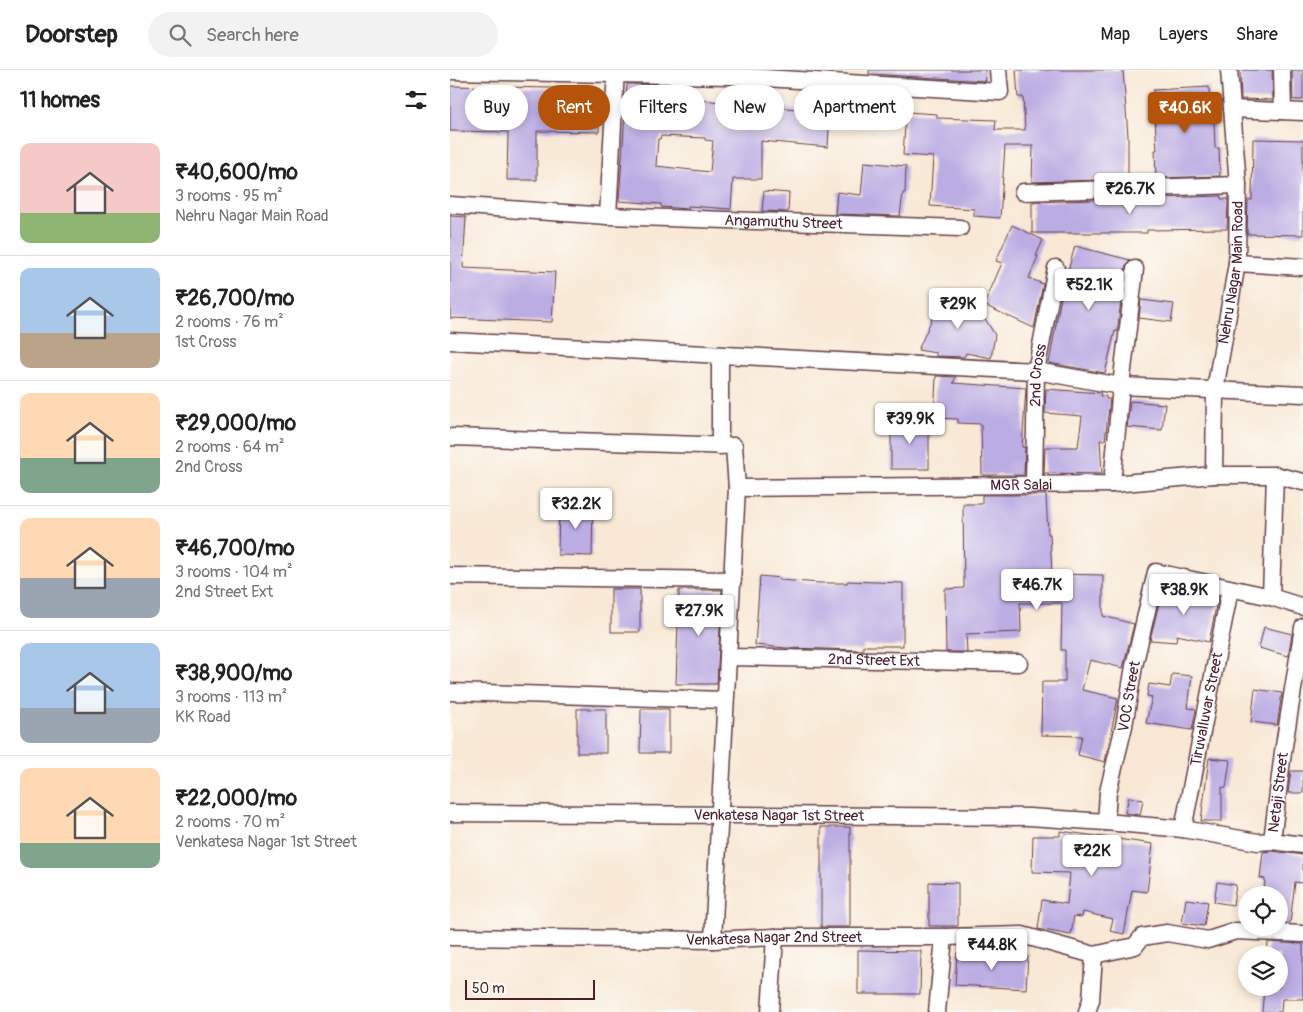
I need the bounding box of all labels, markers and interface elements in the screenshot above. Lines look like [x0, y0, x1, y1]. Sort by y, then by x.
search box [148, 12, 498, 57]
text: Doorstep [25, 20, 118, 49]
icon: search [166, 21, 194, 49]
text: Search here [206, 23, 299, 47]
text: Map [1101, 23, 1130, 46]
text: Layers [1158, 23, 1208, 46]
text: Share [1236, 23, 1278, 46]
chip: Buy [465, 85, 528, 130]
chip: Rent [538, 85, 610, 130]
chip: Filters [620, 85, 705, 130]
chip: New [715, 85, 784, 130]
chip: Apartment [794, 85, 914, 130]
icon: filters [402, 86, 430, 114]
text: 11 homes [20, 87, 100, 114]
pin: ₹40.6K [1144, 92, 1226, 134]
text: ₹40.6K [1159, 98, 1211, 118]
text: ₹40,600/mo [175, 159, 298, 186]
icon: home [60, 163, 120, 223]
pin: ₹26.7K [1089, 172, 1171, 215]
text: ₹26.7K [1105, 179, 1155, 199]
text: 3 rooms · 95 m² [175, 186, 283, 206]
street label: Nehru Nagar Main Road [1214, 201, 1247, 345]
text: Nehru Nagar Main Road [175, 206, 329, 226]
street label: Angamuthu Street [724, 210, 844, 234]
pin: ₹52.1K [1048, 268, 1130, 311]
text: ₹52.1K [1066, 275, 1112, 295]
text: ₹26,700/mo [175, 285, 294, 312]
icon: home [60, 288, 120, 348]
pin: ₹29K [928, 288, 988, 330]
text: ₹29K [940, 294, 976, 314]
text: 2 rooms · 76 m² [175, 312, 284, 332]
text: 1st Cross [175, 332, 237, 352]
street label: 2nd Cross [1026, 342, 1051, 407]
pin: ₹39.9K [869, 402, 951, 445]
text: ₹39.9K [886, 409, 934, 429]
text: ₹29,000/mo [175, 410, 296, 437]
icon: home [60, 413, 120, 473]
text: 2 rooms · 64 m² [175, 437, 285, 457]
text: 2nd Cross [175, 457, 242, 477]
street label: MGR Salai [990, 475, 1052, 495]
pin: ₹32.2K [535, 488, 617, 530]
text: ₹32.2K [551, 494, 601, 514]
text: ₹46,700/mo [175, 535, 295, 562]
icon: home [60, 538, 120, 598]
text: 3 rooms · 104 m² [175, 562, 292, 582]
pin: ₹46.7K [996, 568, 1078, 611]
pin: ₹38.9K [1143, 574, 1225, 616]
text: ₹46.7K [1012, 575, 1062, 595]
text: ₹38.9K [1160, 580, 1208, 600]
text: 2nd Street Ext [175, 582, 273, 602]
pin: ₹27.9K [658, 594, 740, 637]
text: ₹27.9K [675, 601, 723, 621]
street label: 2nd Street Ext [828, 650, 921, 670]
street label: Tiruvalluvar Street [1186, 650, 1227, 768]
street label: VOC Street [1113, 658, 1145, 734]
text: ₹38,900/mo [175, 660, 292, 687]
icon: home [60, 663, 120, 723]
text: 3 rooms · 113 m² [175, 687, 287, 707]
text: KK Road [175, 707, 231, 727]
street label: Netaji Street [1264, 750, 1293, 834]
text: ₹22,000/mo [175, 785, 297, 812]
icon: home [60, 788, 120, 848]
street label: Venkatesa Nagar 1st Street [694, 805, 865, 825]
text: 2 rooms · 70 m² [175, 812, 285, 832]
text: Venkatesa Nagar 1st Street [175, 832, 357, 852]
pin: ₹22K [1062, 834, 1122, 877]
text: ₹22K [1073, 841, 1111, 861]
map controls [1238, 886, 1288, 996]
button: locate [1238, 886, 1288, 936]
street label: Venkatesa Nagar 2nd Street [686, 927, 863, 950]
pin: ₹44.8K [951, 928, 1033, 971]
text: ₹44.8K [967, 935, 1017, 955]
button: layers [1238, 946, 1288, 996]
scale bar [465, 977, 595, 1000]
text: 50 m [472, 980, 505, 997]

